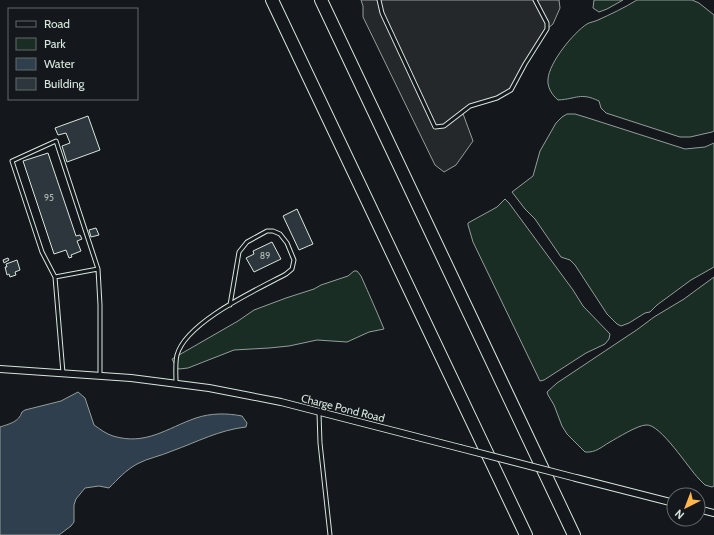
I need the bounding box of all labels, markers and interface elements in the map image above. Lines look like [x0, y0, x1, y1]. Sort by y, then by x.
legend [8, 8, 138, 100]
text: Road [44, 16, 70, 31]
text: Park [44, 36, 66, 51]
text: Water [44, 56, 75, 71]
text: Building [44, 76, 86, 91]
house number: 95 [44, 192, 54, 203]
house number: 89 [260, 250, 270, 261]
street label: Charge Pond Road [300, 391, 386, 425]
north arrow [666, 487, 706, 527]
text: N [672, 507, 687, 522]

